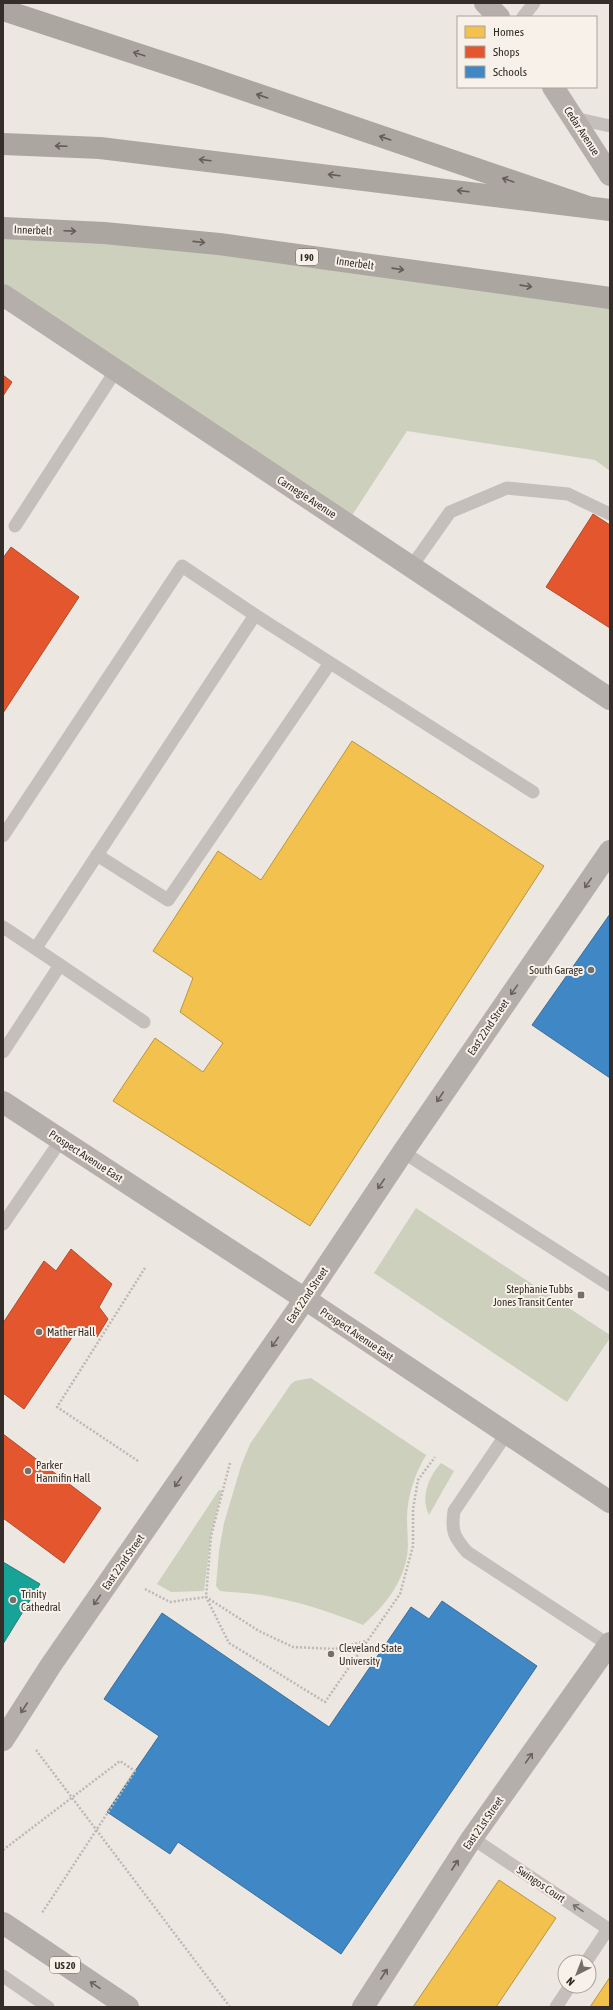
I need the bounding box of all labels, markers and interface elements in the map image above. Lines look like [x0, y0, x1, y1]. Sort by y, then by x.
legend [457, 16, 597, 88]
text: Homes [493, 25, 524, 39]
text: Shops [493, 45, 519, 59]
one-way arrow [134, 50, 146, 58]
text: Schools [493, 65, 527, 79]
one-way arrow [257, 91, 269, 99]
street label: Cedar Avenue [562, 104, 602, 158]
one-way arrow [379, 134, 392, 141]
one-way arrow [55, 142, 68, 150]
one-way arrow [199, 156, 212, 164]
one-way arrow [328, 172, 341, 179]
one-way arrow [502, 176, 515, 183]
one-way arrow [457, 187, 470, 195]
street label: Innerbelt [14, 223, 52, 237]
one-way arrow [63, 227, 76, 235]
one-way arrow [192, 238, 205, 246]
road number: I 90 [296, 249, 318, 265]
street label: Innerbelt [335, 254, 375, 272]
one-way arrow [391, 265, 404, 273]
one-way arrow [520, 282, 533, 290]
street label: Carnegie Avenue [275, 473, 339, 521]
one-way arrow [584, 877, 592, 888]
place label: South Garage [529, 964, 583, 976]
marker: South Garage [586, 965, 596, 975]
one-way arrow [510, 984, 518, 995]
street label: East 22nd Street [465, 997, 511, 1057]
one-way arrow [436, 1091, 444, 1103]
street label: Prospect Avenue East [47, 1128, 125, 1184]
one-way arrow [377, 1178, 385, 1189]
street label: East 22nd Street [284, 1265, 330, 1325]
place label: Stephanie Tubbs Jones Transit Center [493, 1283, 574, 1308]
marker: Stephanie Tubbs Jones Transit Center [576, 1290, 586, 1300]
street label: Prospect Avenue East [318, 1305, 396, 1363]
place label: Mather Hall [47, 1326, 95, 1338]
marker: Mather Hall [34, 1327, 44, 1337]
one-way arrow [271, 1337, 279, 1348]
place label: Parker Hannifin Hall [36, 1459, 91, 1484]
marker: Parker Hannifin Hall [23, 1466, 33, 1476]
one-way arrow [174, 1476, 182, 1487]
street label: East 22nd Street [99, 1532, 147, 1592]
place label: Trinity Cathedral [21, 1588, 61, 1613]
marker: Trinity Cathedral [8, 1595, 18, 1605]
one-way arrow [93, 1595, 101, 1606]
place label: Cleveland State University [339, 1642, 402, 1667]
marker: Cleveland State University [326, 1649, 336, 1659]
one-way arrow [19, 1702, 27, 1714]
one-way arrow [525, 1753, 533, 1764]
street label: East 21st Street [460, 1794, 506, 1852]
one-way arrow [451, 1859, 459, 1871]
street label: Swingos Court [515, 1863, 567, 1905]
one-way arrow [572, 1904, 583, 1912]
north arrow [557, 1954, 597, 1994]
road number: US 20 [50, 1957, 80, 1973]
one-way arrow [380, 1969, 388, 1980]
text: N [564, 1975, 577, 1988]
one-way arrow [90, 1981, 101, 1989]

